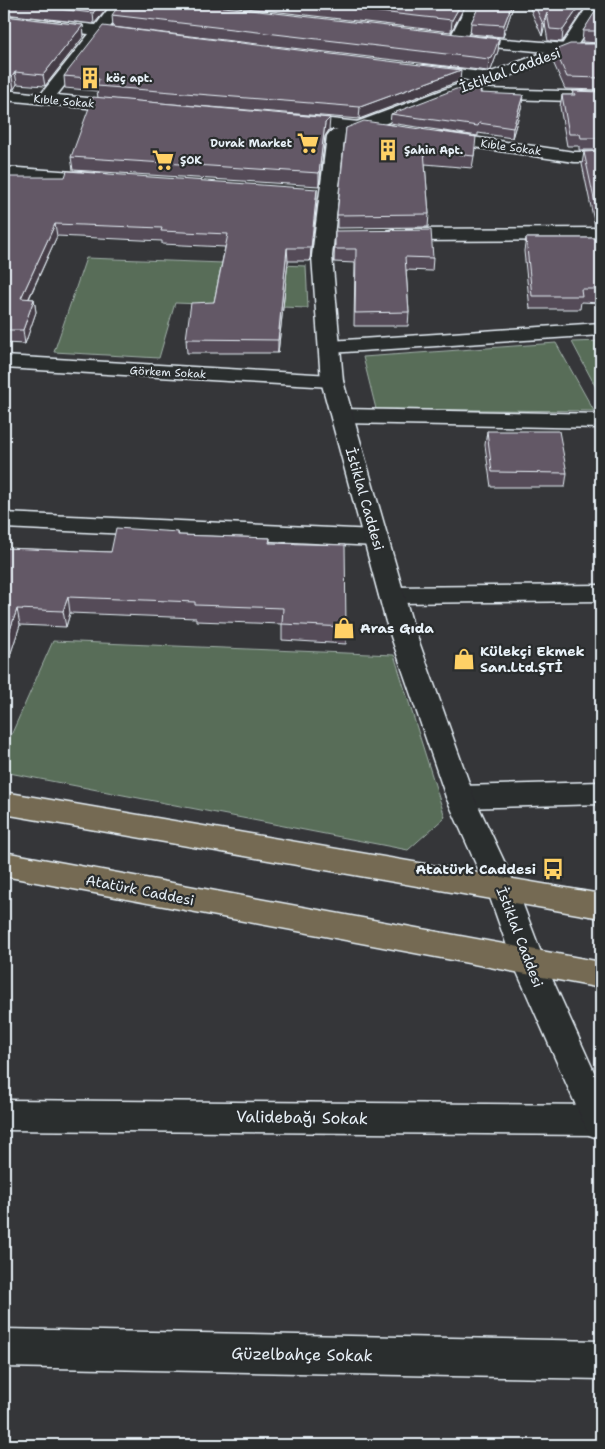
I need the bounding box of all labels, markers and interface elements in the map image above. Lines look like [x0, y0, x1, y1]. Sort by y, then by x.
street label: İstiklal Caddesi [457, 43, 563, 97]
building icon: köç apt. [77, 65, 103, 91]
place label: köç apt. [106, 71, 152, 86]
street label: Kıble Sokak [33, 91, 95, 112]
supermarket icon: Durak Market [295, 130, 321, 156]
place label: Durak Market [210, 136, 293, 151]
street label: Kıble Sokak [480, 136, 542, 159]
building icon: Şahin Apt. [375, 137, 401, 163]
place label: Şahin Apt. [404, 143, 463, 158]
supermarket icon: ŞOK [150, 147, 176, 173]
place label: ŞOK [180, 153, 202, 168]
street label: Görkem Sokak [129, 363, 207, 382]
street label: İstiklal Caddesi [342, 445, 388, 553]
shop icon: Aras Gıda [331, 615, 357, 641]
place label: Aras Gıda [360, 619, 434, 637]
place label: Külekçi Ekmek San.Ltd.ŞTİ [480, 642, 585, 676]
shop icon: Külekçi Ekmek San.Ltd.ŞTİ [451, 646, 477, 672]
bus stop icon: Atatürk Caddesi [540, 856, 566, 882]
place label: Atatürk Caddesi [415, 860, 536, 878]
street label: Atatürk Caddesi [84, 871, 196, 909]
street label: İstiklal Caddesi [493, 884, 547, 990]
street label: Validebağı Sokak [236, 1106, 368, 1129]
street label: Güzelbahçe Sokak [231, 1343, 373, 1366]

